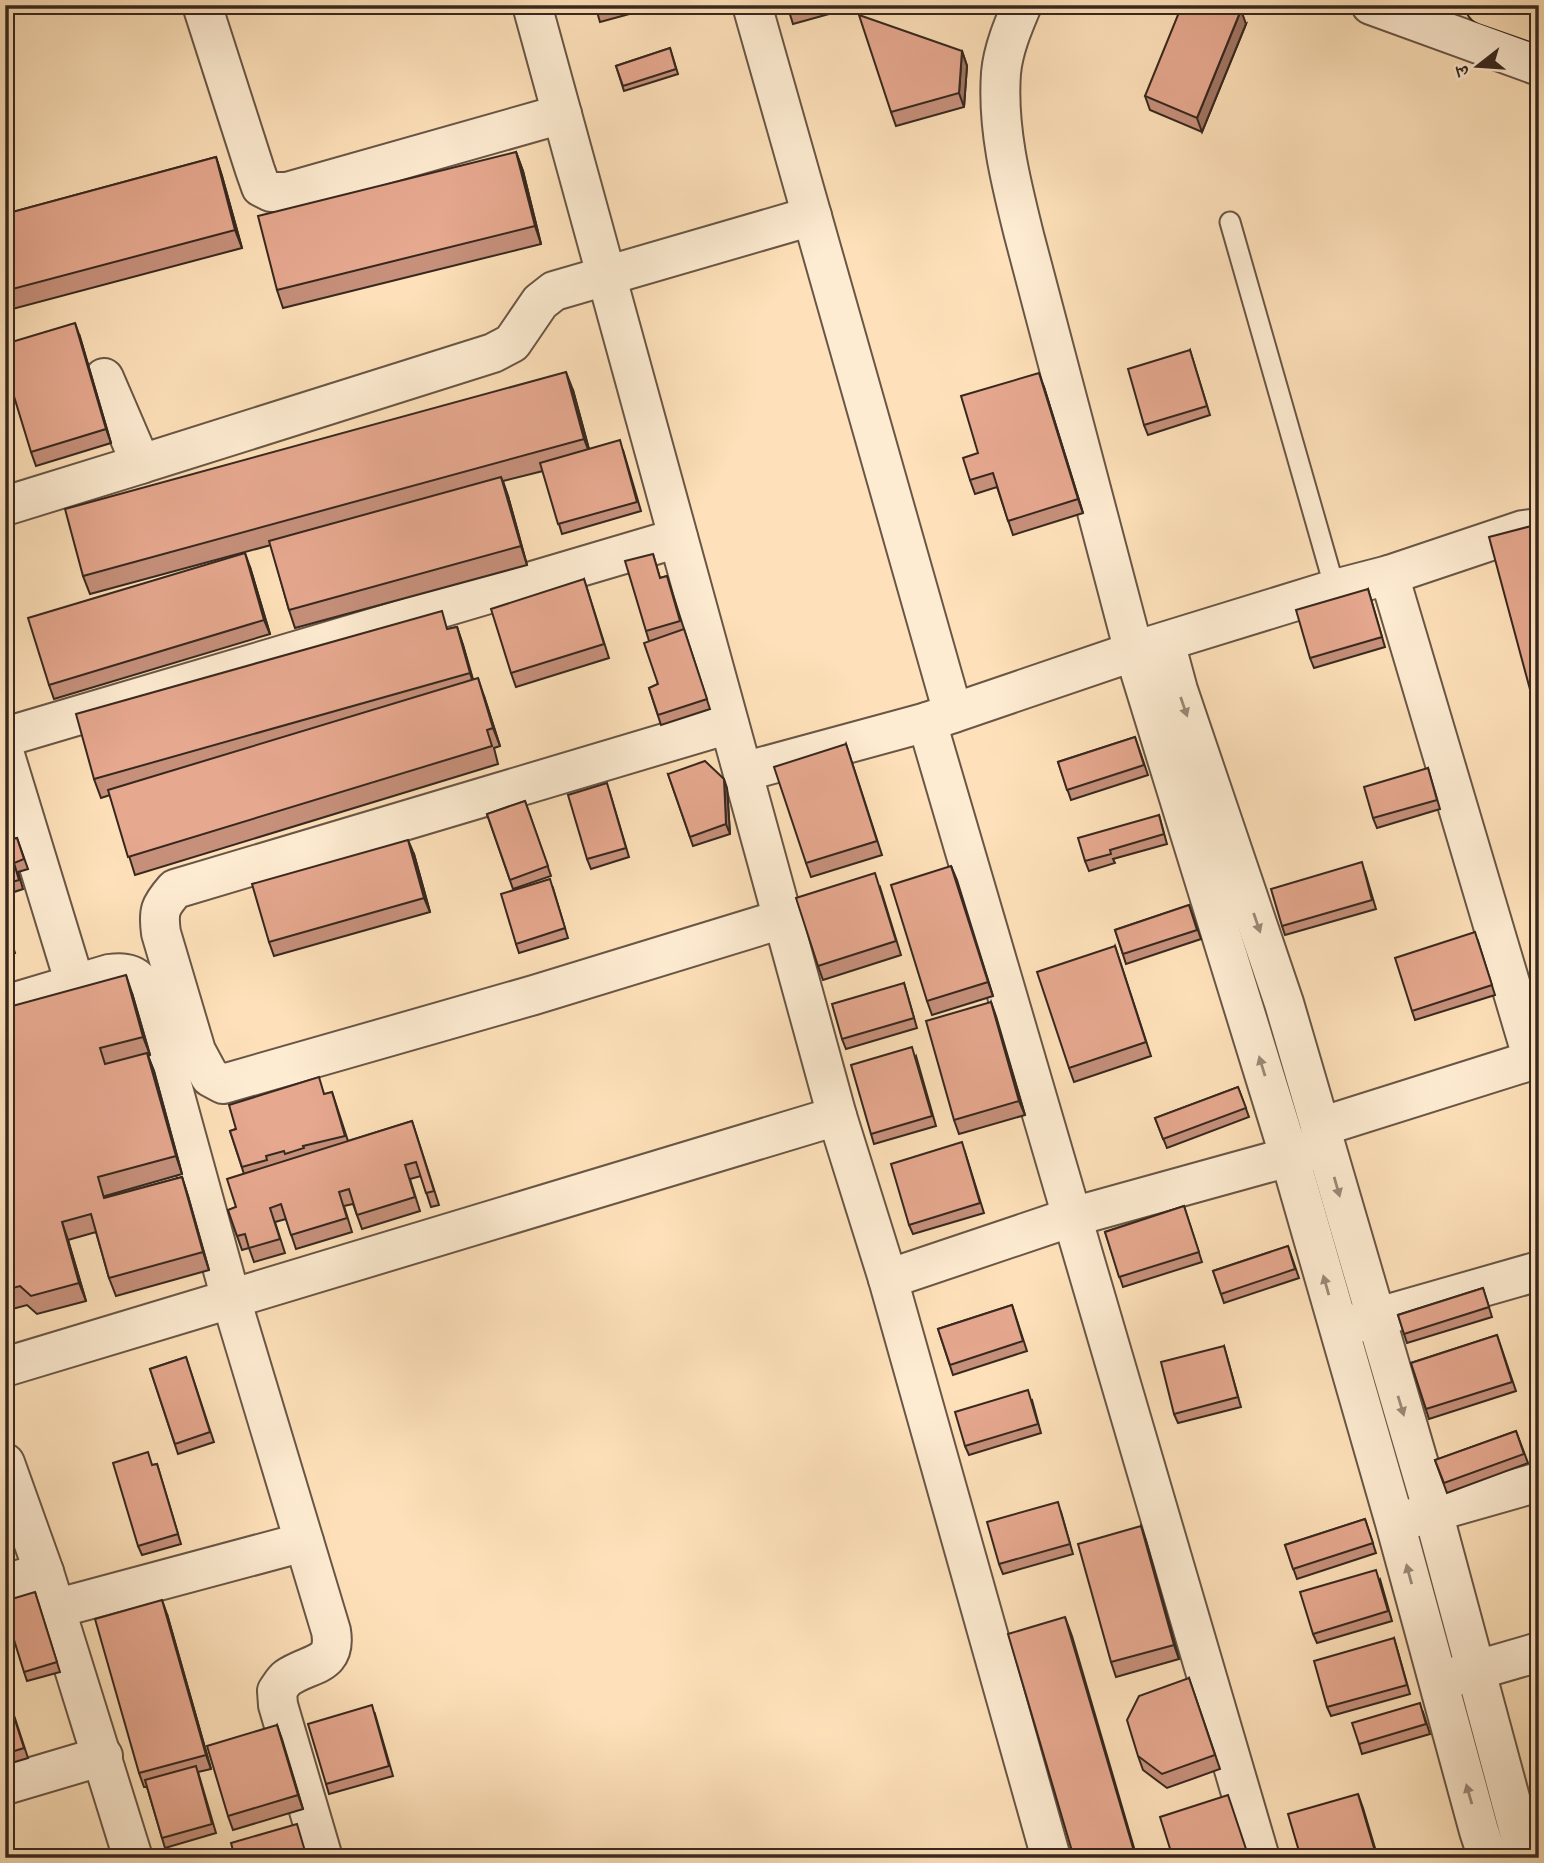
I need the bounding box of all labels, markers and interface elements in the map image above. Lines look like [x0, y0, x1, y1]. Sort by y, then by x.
north arrow [1442, 32, 1512, 102]
text: उ [1453, 62, 1475, 80]
one-way arrow [1179, 697, 1190, 718]
one-way arrow [1252, 912, 1263, 933]
one-way arrow [1256, 1056, 1267, 1077]
one-way arrow [1333, 1177, 1343, 1198]
one-way arrow [1320, 1274, 1330, 1295]
one-way arrow [1397, 1396, 1407, 1417]
one-way arrow [1403, 1563, 1413, 1584]
one-way arrow [1463, 1782, 1474, 1804]

